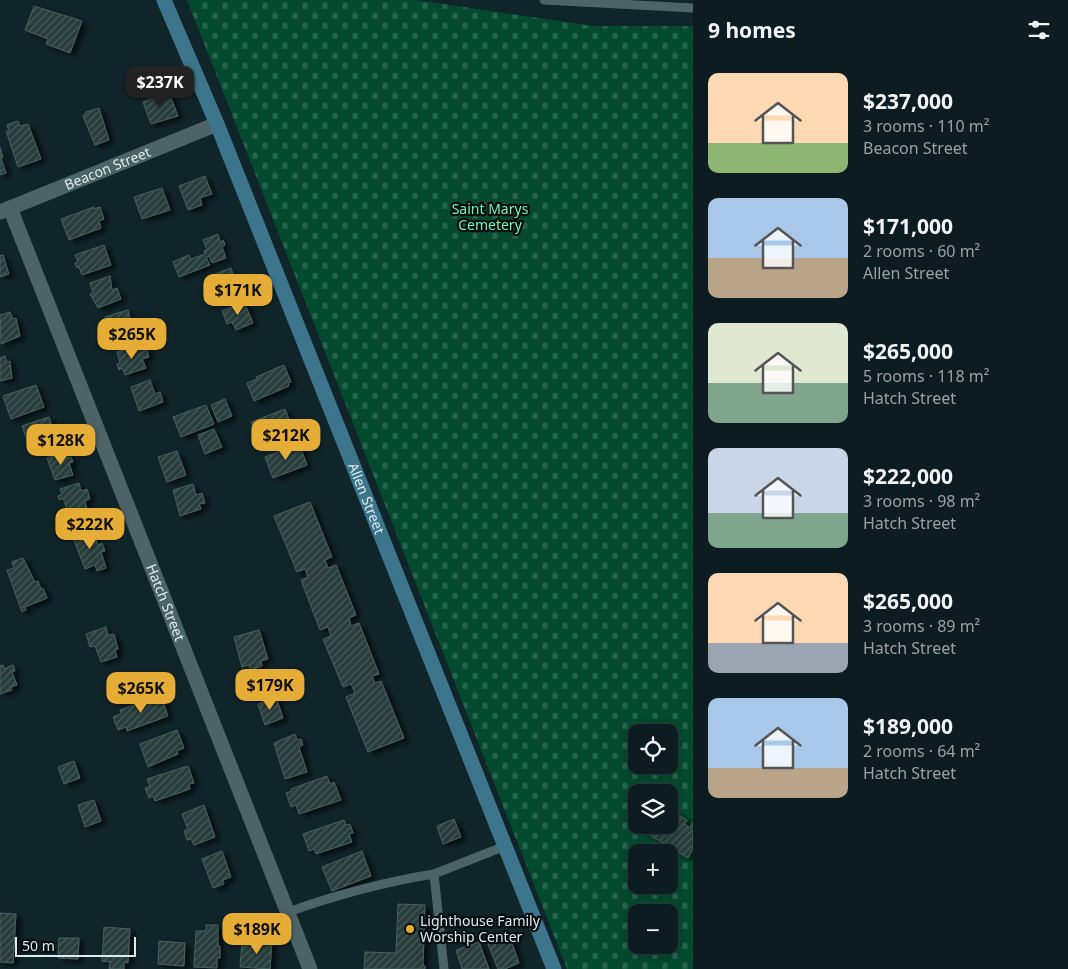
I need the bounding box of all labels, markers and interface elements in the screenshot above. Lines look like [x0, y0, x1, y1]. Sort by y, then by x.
text: 9 homes [708, 16, 796, 44]
icon: filters [1025, 16, 1053, 44]
pin: $237K [125, 66, 195, 108]
text: $237K [136, 71, 184, 93]
text: $237,000 [863, 87, 953, 115]
icon: home [748, 93, 808, 153]
text: 3 rooms · 110 m² [863, 115, 989, 137]
text: Beacon Street [863, 137, 967, 159]
street label: Beacon Street [61, 142, 153, 194]
park label: Saint Marys Cemetery [452, 199, 529, 234]
text: $171,000 [863, 212, 953, 240]
icon: home [748, 218, 808, 278]
text: 2 rooms · 60 m² [863, 240, 980, 262]
text: Allen Street [863, 262, 949, 284]
pin: $171K [203, 274, 273, 316]
text: $171K [214, 279, 262, 301]
pin: $265K [97, 318, 167, 360]
text: $265K [108, 323, 156, 345]
text: $265,000 [863, 337, 953, 365]
icon: home [748, 343, 808, 403]
text: 5 rooms · 118 m² [863, 365, 989, 387]
text: Hatch Street [863, 387, 956, 409]
pin: $212K [251, 418, 321, 461]
pin: $128K [26, 424, 96, 466]
text: $212K [262, 424, 310, 446]
text: $128K [37, 429, 85, 451]
street label: Allen Street [344, 460, 390, 537]
text: $222,000 [863, 462, 953, 490]
icon: home [748, 468, 808, 528]
text: 3 rooms · 98 m² [863, 490, 980, 512]
pin: $222K [55, 508, 125, 550]
text: Hatch Street [863, 512, 956, 534]
text: $222K [66, 513, 114, 535]
street label: Hatch Street [142, 561, 190, 644]
text: $265,000 [863, 587, 953, 615]
icon: home [748, 593, 808, 653]
text: 3 rooms · 89 m² [863, 615, 980, 637]
text: Hatch Street [863, 637, 956, 659]
pin: $179K [235, 668, 305, 711]
pin: $265K [106, 672, 176, 714]
text: $179K [246, 674, 294, 696]
text: $265K [117, 677, 165, 699]
text: $189,000 [863, 712, 953, 740]
icon: home [748, 718, 808, 778]
map controls [628, 724, 678, 954]
button: locate [628, 724, 678, 774]
text: 2 rooms · 64 m² [863, 740, 980, 762]
text: Hatch Street [863, 762, 956, 784]
button: layers [628, 784, 678, 834]
button: + [628, 844, 678, 894]
button: − [628, 904, 678, 954]
place label: Lighthouse Family Worship Center [420, 911, 541, 946]
pin: $189K [222, 912, 292, 955]
text: $189K [233, 918, 281, 940]
marker: Lighthouse Family Worship Center [404, 923, 416, 935]
scale bar [15, 934, 136, 957]
text: 50 m [22, 936, 55, 955]

